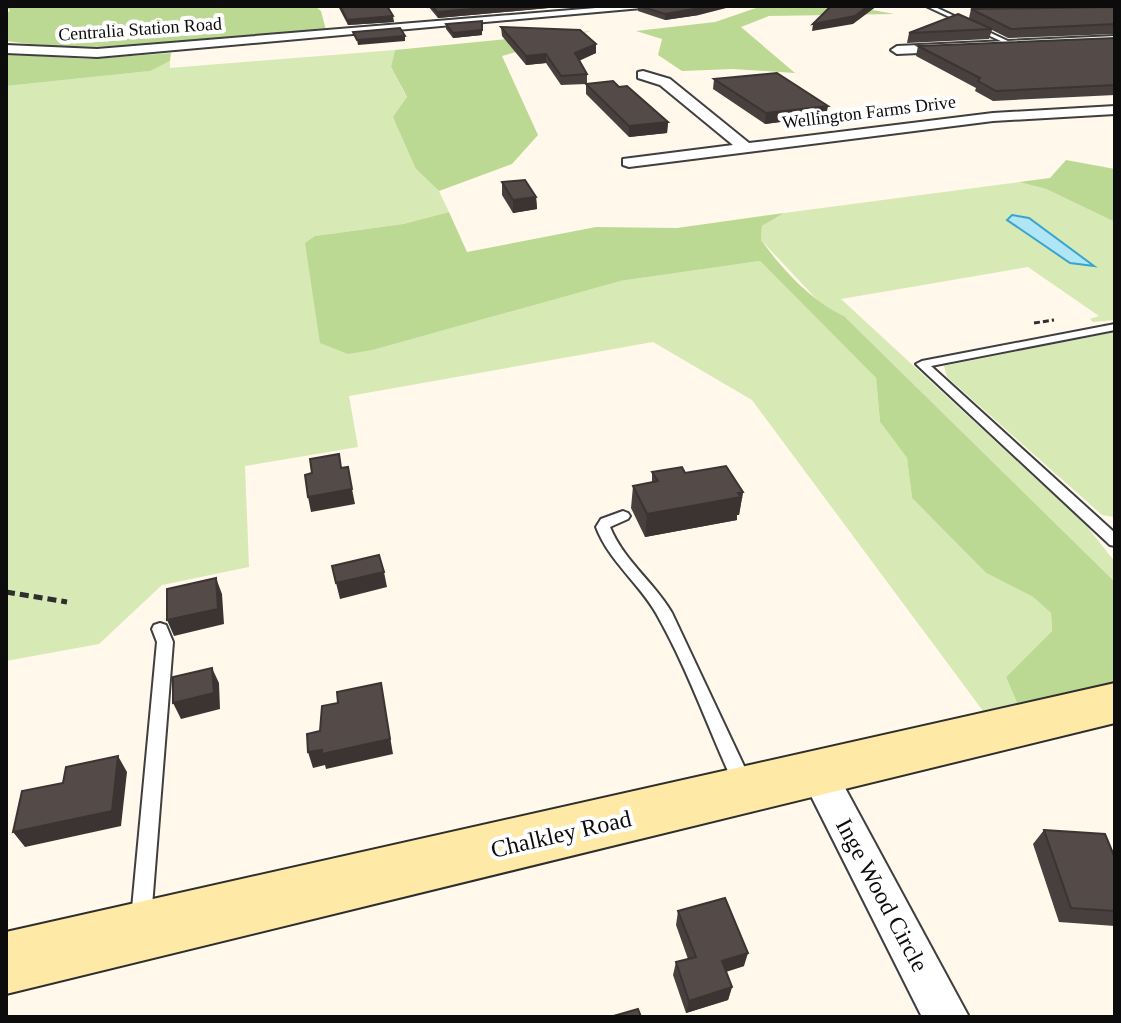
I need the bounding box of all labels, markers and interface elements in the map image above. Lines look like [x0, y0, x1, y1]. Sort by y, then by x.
street label: Centralia Station Road [58, 13, 222, 45]
street label: Wellington Farms Drive [781, 91, 957, 133]
street label: Chalkley Road [488, 805, 634, 863]
street label: Inge Wood Circle [831, 814, 933, 976]

